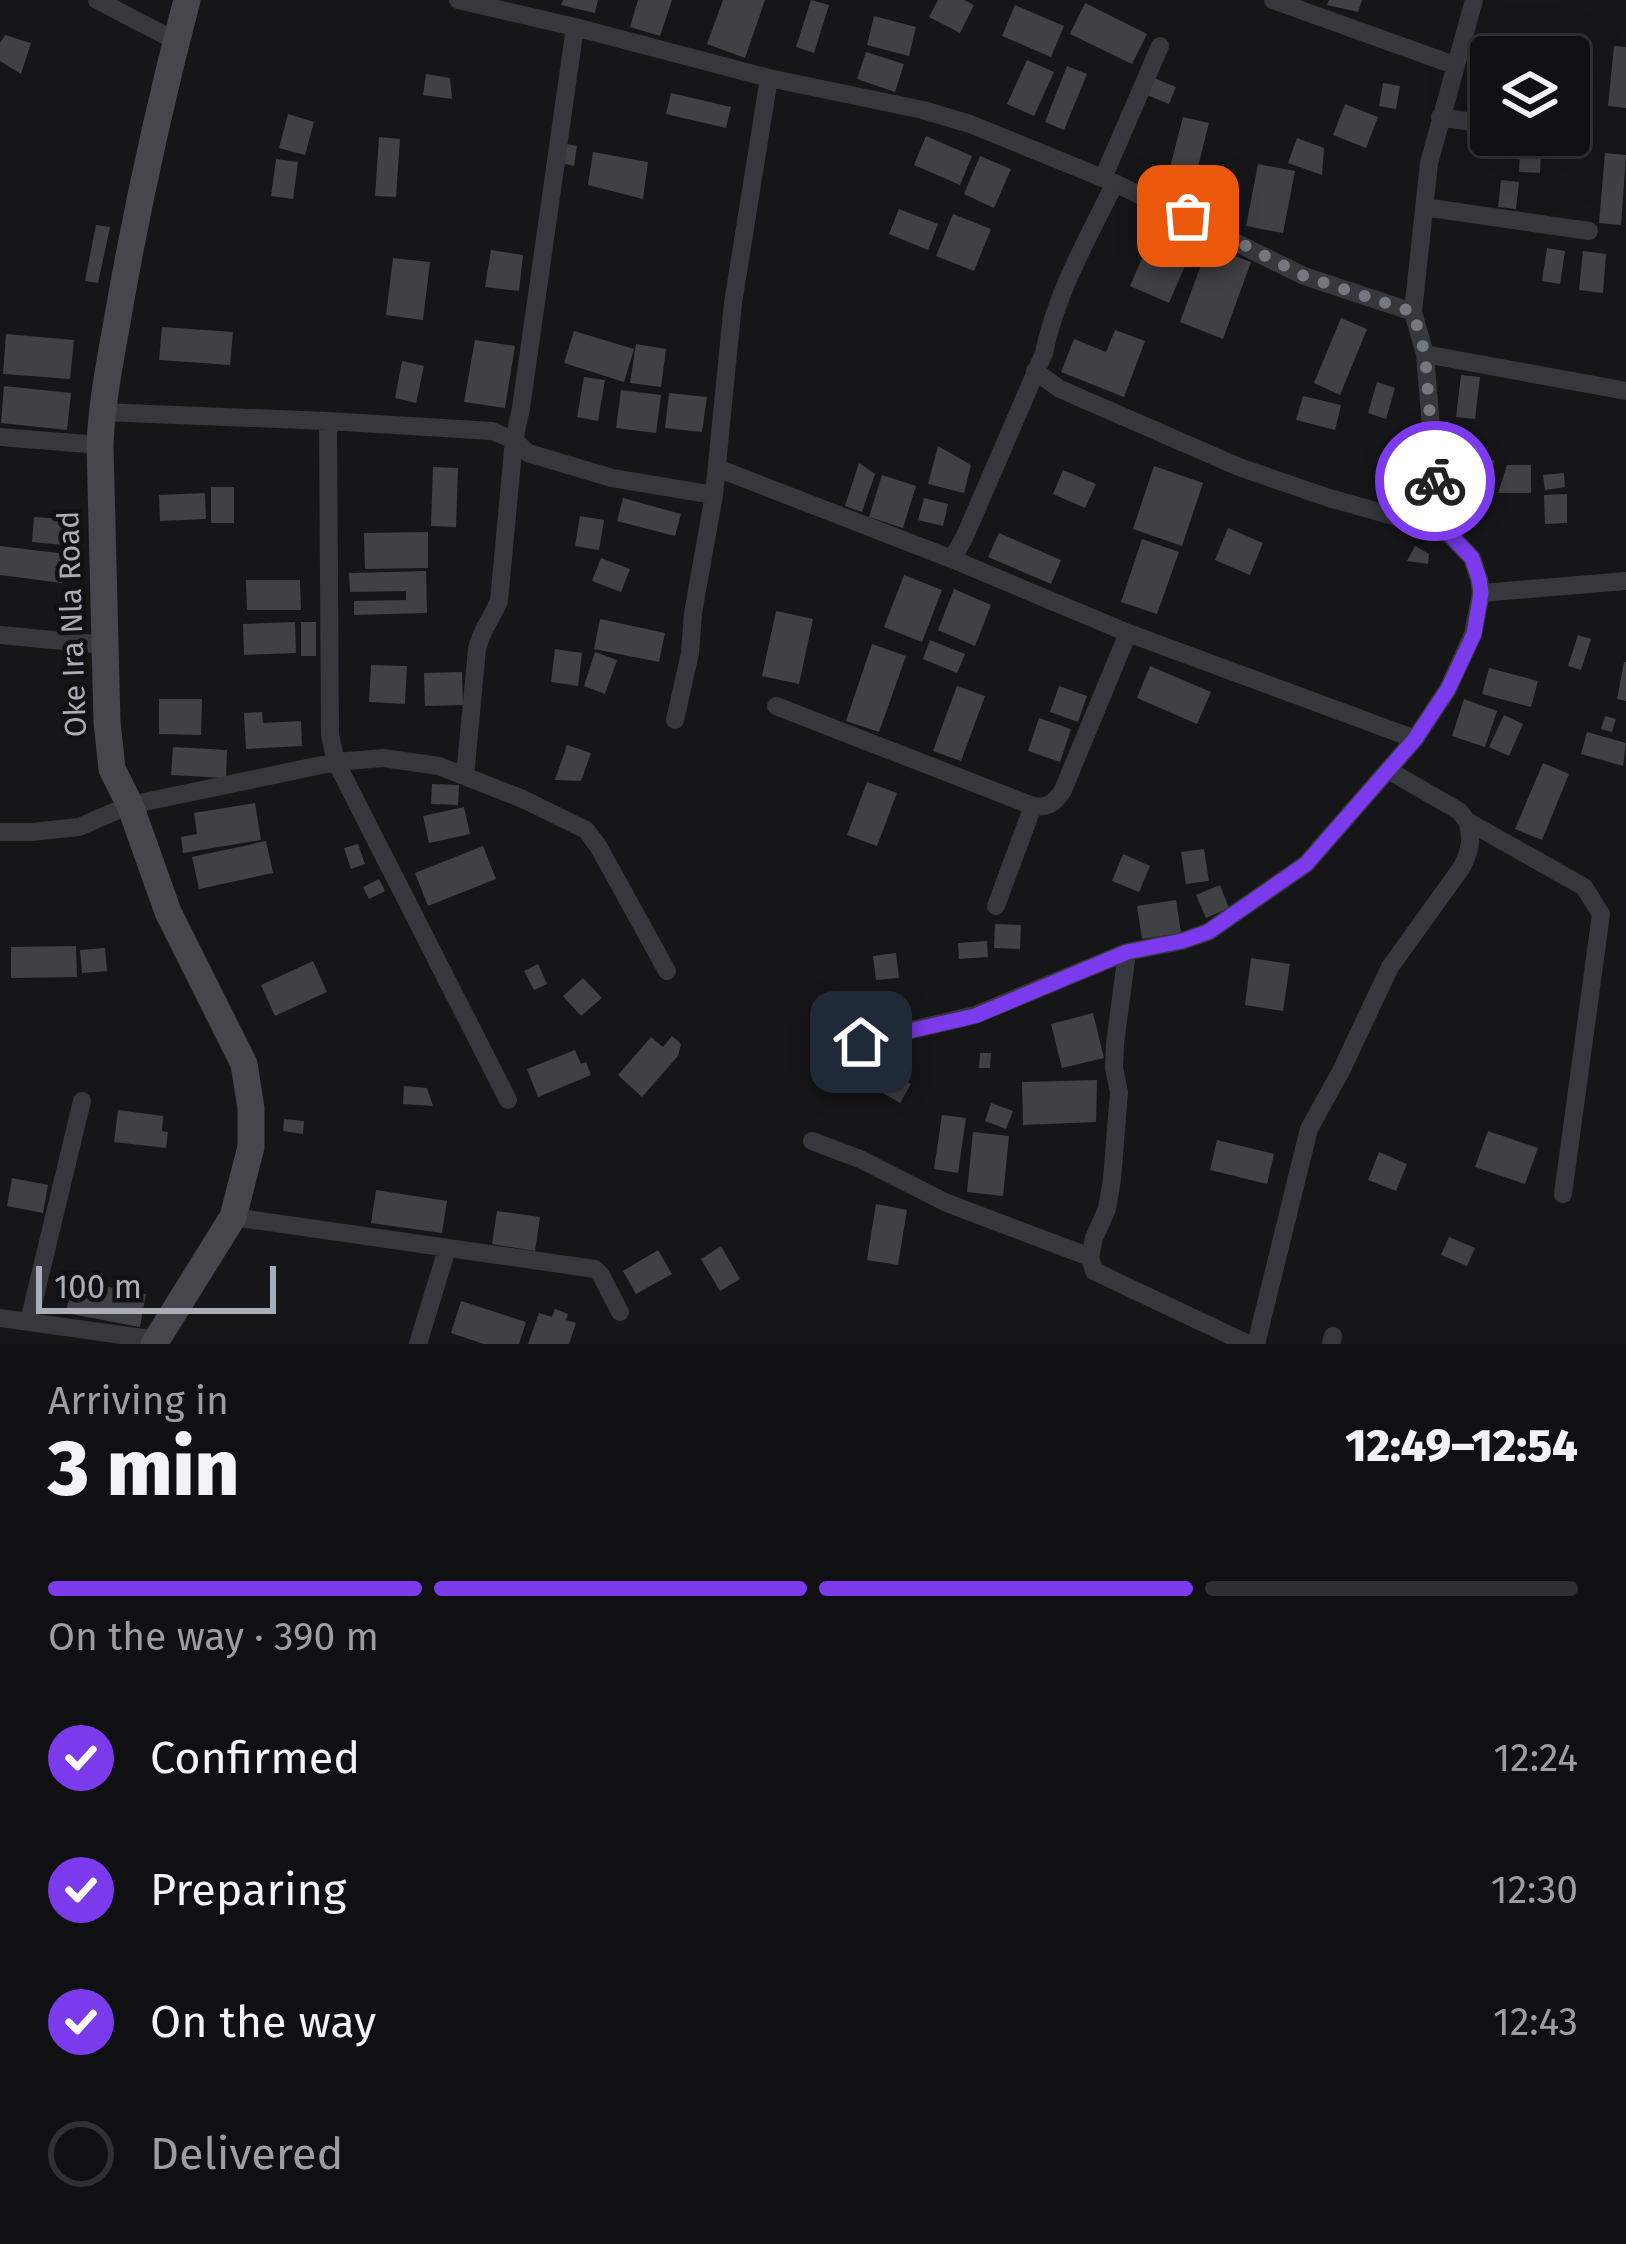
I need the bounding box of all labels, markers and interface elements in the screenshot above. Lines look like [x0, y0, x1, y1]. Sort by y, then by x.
map controls [1470, 36, 1590, 156]
button: layers [1470, 36, 1590, 156]
pin [1137, 165, 1239, 267]
icon: bag [1155, 183, 1221, 249]
courier [1375, 421, 1495, 541]
icon: bike [1402, 448, 1468, 514]
street label: Oke Ira Nla Road [50, 510, 94, 738]
pin [810, 991, 912, 1093]
icon: home [828, 1009, 894, 1075]
scale bar [36, 1260, 276, 1313]
text: 100 m [54, 1267, 142, 1307]
text: Arriving in [48, 1378, 229, 1424]
text: 12:49–12:54 [1345, 1419, 1578, 1473]
text: 3 min [48, 1422, 239, 1516]
text: On the way · 390 m [48, 1614, 379, 1660]
icon: check [48, 1725, 114, 1791]
text: Confirmed [150, 1731, 360, 1785]
text: 12:24 [1493, 1735, 1578, 1781]
icon: check [48, 1857, 114, 1923]
text: Preparing [150, 1863, 346, 1917]
text: 12:30 [1491, 1867, 1578, 1913]
icon: check [48, 1989, 114, 2055]
text: On the way [150, 1995, 376, 2049]
text: 12:43 [1493, 1999, 1578, 2045]
text: Delivered [150, 2127, 343, 2181]

